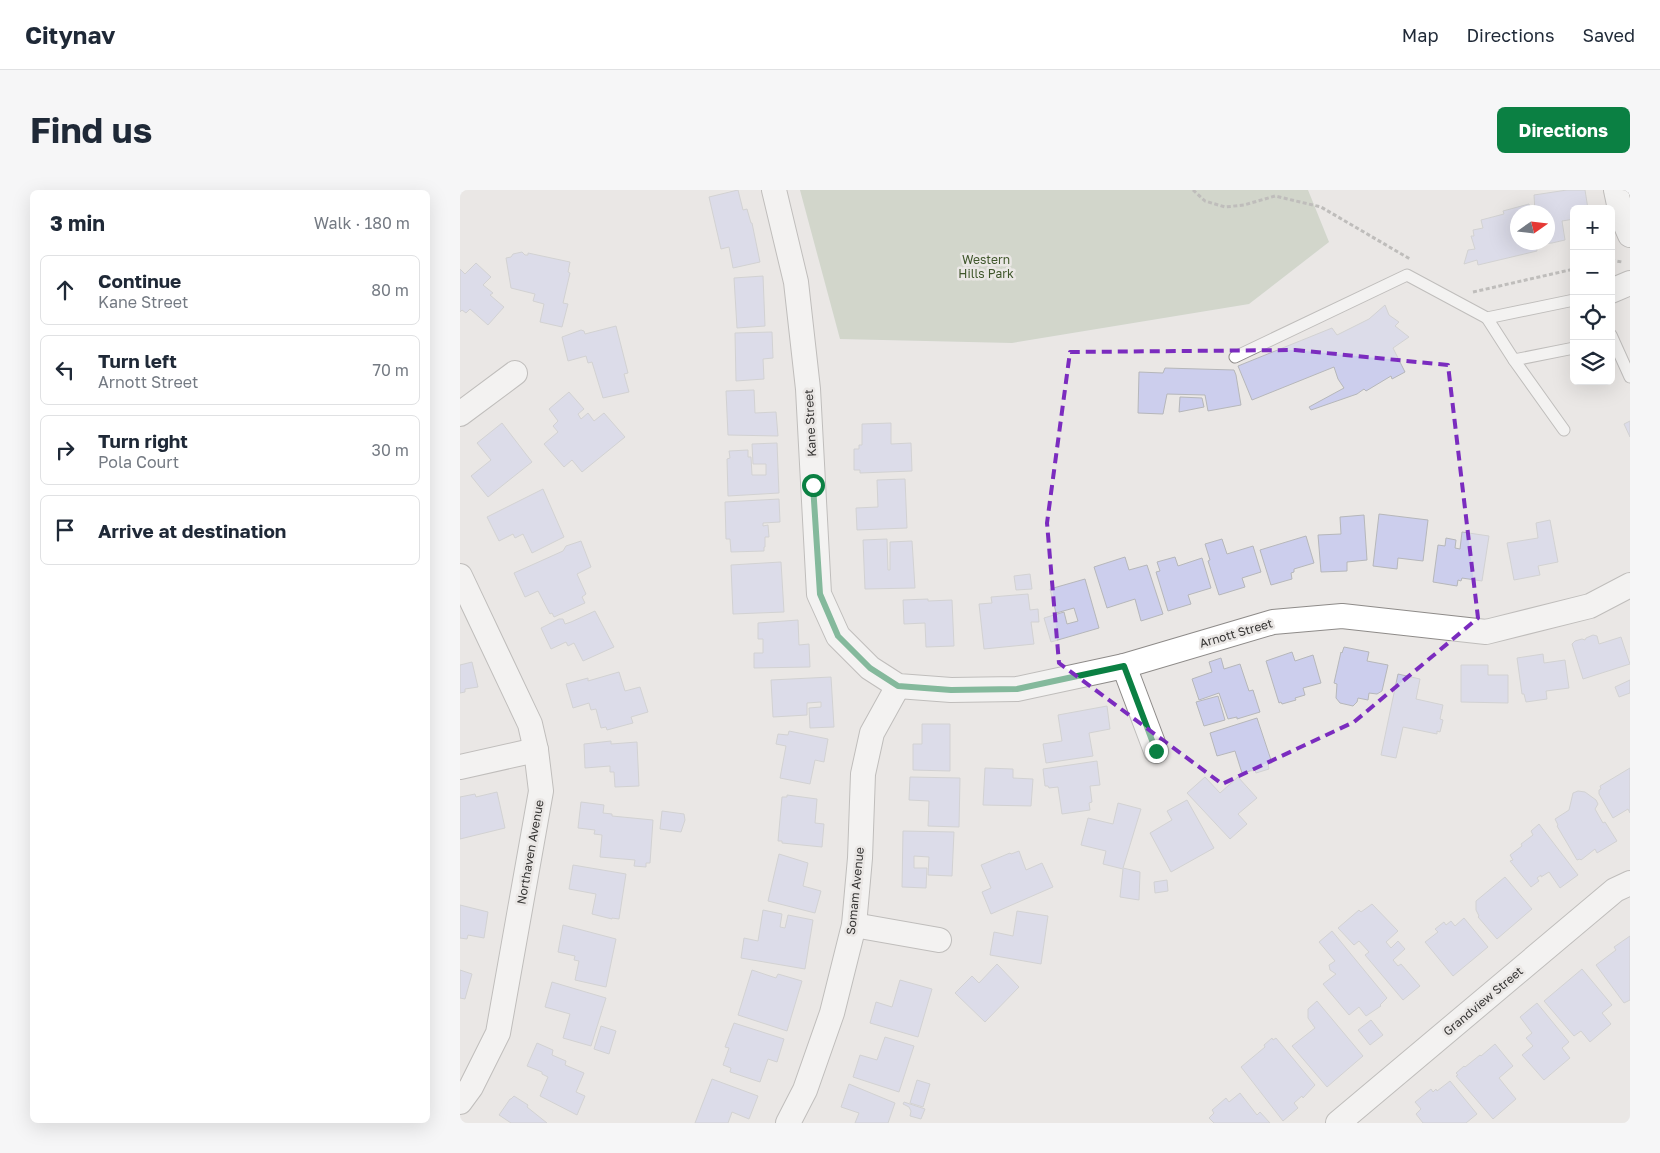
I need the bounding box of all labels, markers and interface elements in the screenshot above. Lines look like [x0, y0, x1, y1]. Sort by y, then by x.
text: Citynav [25, 20, 115, 49]
text: Map [1402, 24, 1438, 46]
text: Directions [1466, 24, 1554, 46]
text: Saved [1582, 24, 1635, 46]
button: Directions [1497, 107, 1630, 153]
text: Find us [30, 109, 152, 151]
north arrow [1510, 205, 1555, 250]
map controls [1570, 205, 1615, 385]
button: + [1570, 205, 1615, 250]
text: 3 min [50, 210, 105, 236]
text: Walk · 180 m [314, 213, 410, 233]
button: − [1570, 250, 1615, 295]
park label: Western Hills Park [958, 252, 1014, 281]
text: Continue [98, 269, 181, 292]
icon: ahead [51, 276, 79, 304]
text: 80 m [371, 280, 409, 300]
text: Kane Street [98, 292, 188, 312]
button: locate [1570, 295, 1615, 340]
button: layers [1570, 340, 1615, 385]
text: Turn left [98, 349, 177, 372]
icon: left [51, 356, 79, 384]
text: 70 m [372, 360, 409, 380]
text: Arnott Street [98, 372, 198, 392]
street label: Kane Street [801, 389, 819, 457]
text: Turn right [98, 429, 188, 452]
icon: right [51, 436, 79, 464]
text: 30 m [372, 440, 409, 460]
text: Pola Court [98, 452, 179, 472]
route start [802, 474, 825, 497]
icon: arrive [51, 516, 79, 544]
text: Arrive at destination [98, 519, 286, 542]
street label: Arnott Street [1198, 615, 1274, 651]
route end [1145, 740, 1168, 763]
street label: Northaven Avenue [513, 798, 547, 906]
street label: Somam Avenue [843, 846, 867, 936]
street label: Grandview Street [1440, 963, 1526, 1039]

